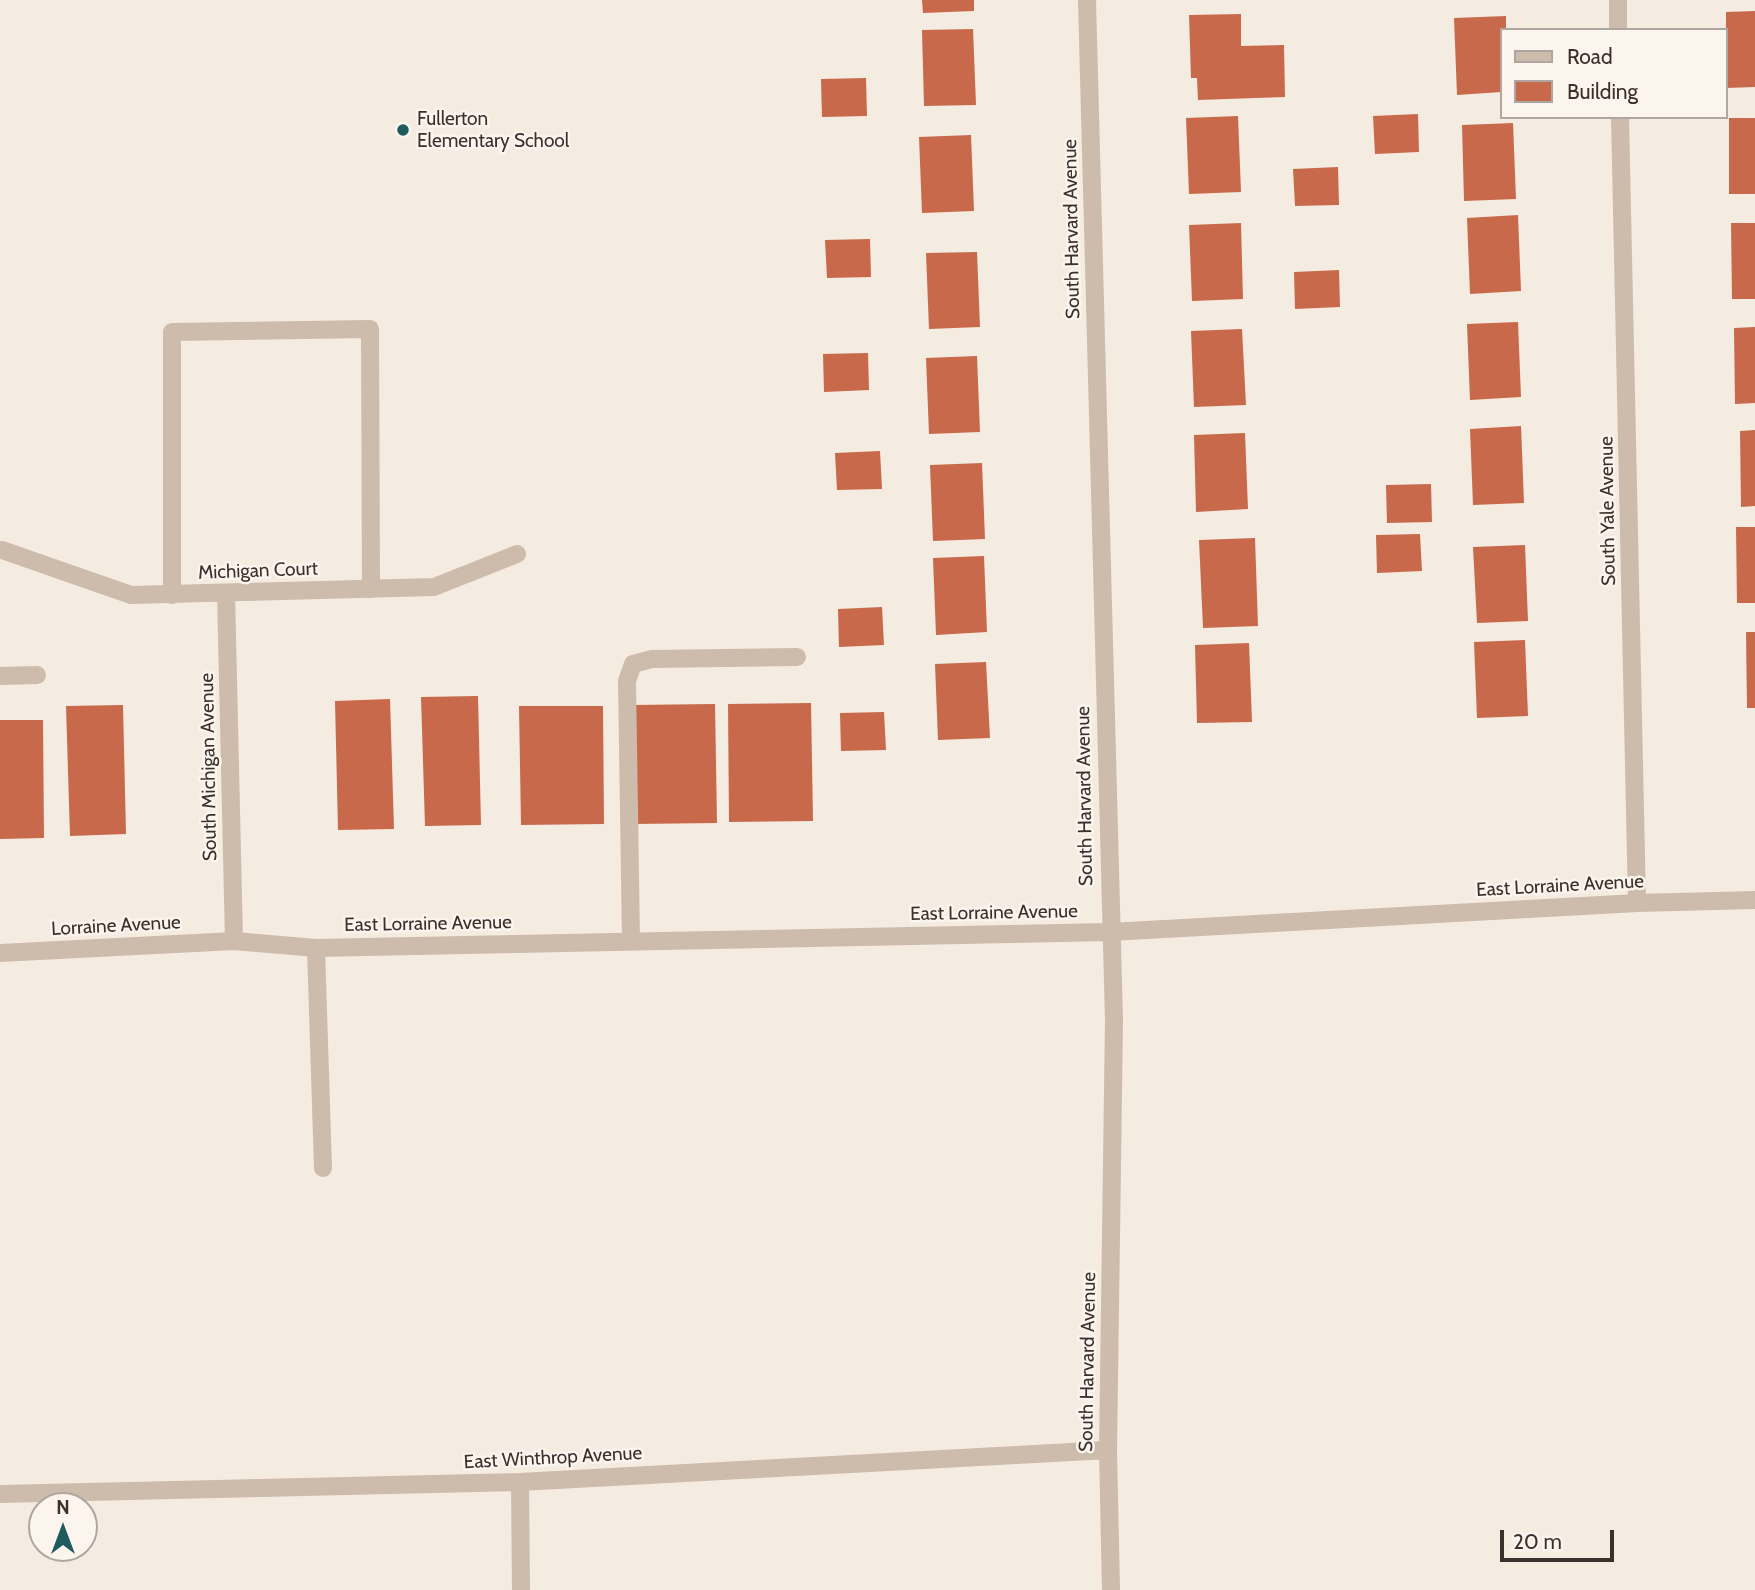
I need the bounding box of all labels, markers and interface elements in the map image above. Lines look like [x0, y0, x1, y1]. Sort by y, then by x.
legend [1500, 28, 1727, 119]
text: Road [1567, 44, 1613, 69]
text: Building [1567, 79, 1638, 104]
place label: Fullerton Elementary School [417, 108, 569, 152]
marker: Fullerton Elementary School [395, 122, 411, 138]
street label: South Harvard Avenue [1059, 139, 1085, 319]
street label: South Yale Avenue [1595, 436, 1621, 586]
street label: Michigan Court [198, 558, 318, 584]
street label: South Michigan Avenue [196, 673, 222, 861]
street label: South Harvard Avenue [1072, 706, 1098, 886]
street label: East Lorraine Avenue [1476, 870, 1644, 902]
street label: East Lorraine Avenue [910, 900, 1078, 926]
street label: Lorraine Avenue [51, 911, 181, 941]
street label: East Lorraine Avenue [344, 911, 512, 937]
street label: South Harvard Avenue [1075, 1272, 1101, 1452]
street label: East Winthrop Avenue [463, 1442, 643, 1474]
north arrow [28, 1492, 98, 1562]
text: N [56, 1496, 70, 1519]
scale bar [1503, 1516, 1617, 1560]
text: 20 m [1513, 1529, 1562, 1554]

